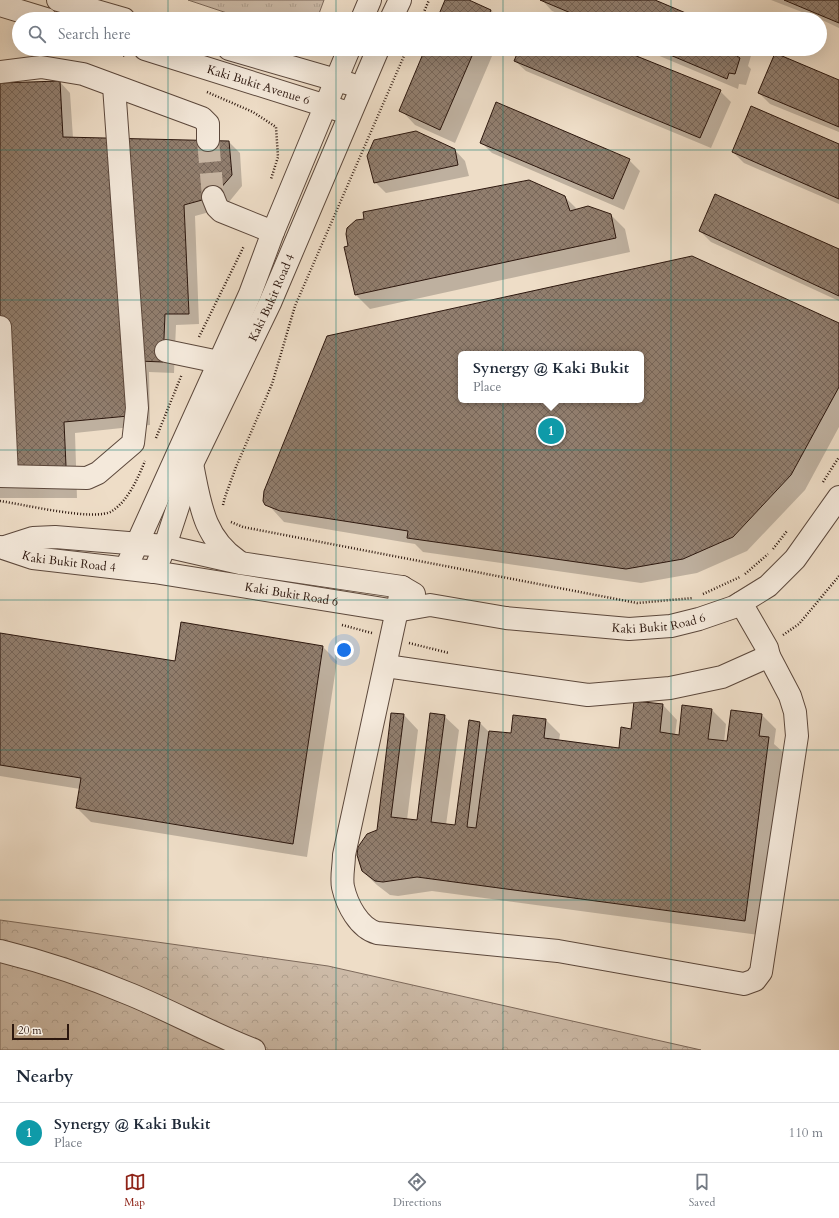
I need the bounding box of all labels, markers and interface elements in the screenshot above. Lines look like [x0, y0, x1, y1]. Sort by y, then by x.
search box [12, 12, 827, 56]
icon: search [26, 23, 48, 45]
text: Search here [58, 24, 131, 44]
street label: Kaki Bukit Avenue 6 [205, 61, 312, 108]
street label: Kaki Bukit Road 4 [245, 251, 298, 344]
popup [458, 351, 644, 403]
text: Synergy @ Kaki Bukit [473, 358, 629, 378]
text: Place [473, 378, 501, 396]
pin: 1 [538, 416, 564, 446]
street label: Kaki Bukit Road 4 [20, 547, 117, 576]
street label: Kaki Bukit Road 6 [244, 579, 340, 610]
street label: Kaki Bukit Road 6 [611, 609, 708, 637]
your location [334, 640, 354, 660]
scale bar [12, 1022, 69, 1041]
text: 20 m [18, 1023, 42, 1038]
text: Nearby [16, 1065, 73, 1088]
text: Synergy @ Kaki Bukit [54, 1114, 210, 1134]
text: 1 [26, 1124, 32, 1142]
text: 110 m [789, 1124, 823, 1142]
text: Place [54, 1134, 82, 1152]
tab: Map [124, 1171, 146, 1210]
tab: Directions [393, 1171, 441, 1210]
tab: Saved [689, 1171, 715, 1210]

